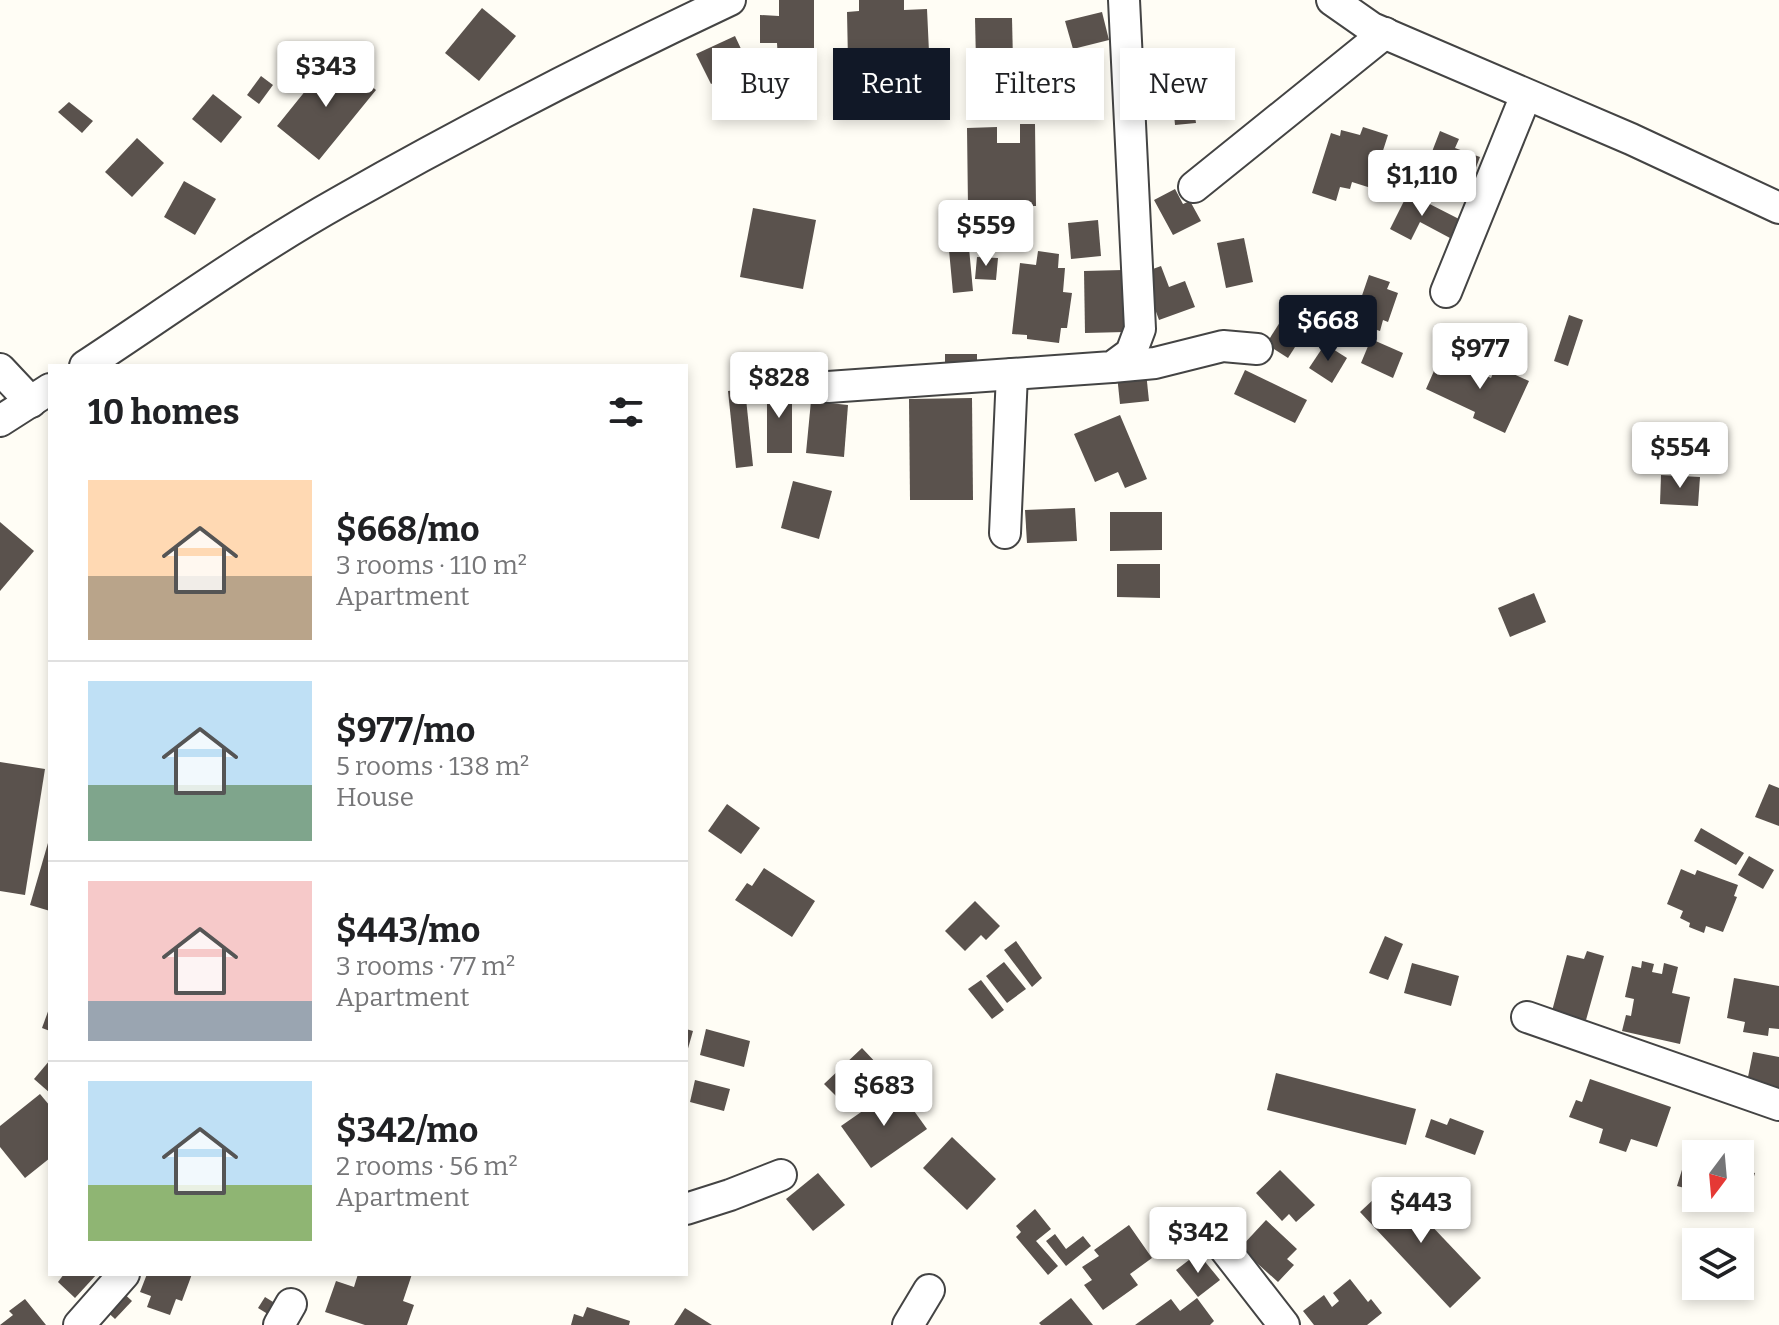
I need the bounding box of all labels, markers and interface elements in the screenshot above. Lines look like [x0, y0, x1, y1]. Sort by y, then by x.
pin: $343 [279, 41, 373, 109]
chip: Buy [712, 48, 817, 120]
chip: Rent [833, 48, 950, 120]
chip: Filters [966, 48, 1104, 120]
chip: New [1120, 48, 1235, 120]
text: $343 [295, 51, 357, 82]
pin: $1,110 [1357, 150, 1487, 218]
text: $1,110 [1386, 160, 1458, 191]
pin: $559 [939, 200, 1033, 268]
text: $559 [956, 210, 1016, 241]
pin: $668 [1281, 295, 1375, 363]
text: $668 [1297, 305, 1359, 336]
pin: $977 [1433, 323, 1527, 391]
text: $977 [1451, 333, 1509, 364]
pin: $828 [732, 352, 826, 420]
text: $828 [748, 362, 810, 393]
icon: filters [604, 390, 648, 434]
text: 10 homes [88, 392, 239, 433]
pin: $554 [1633, 422, 1727, 490]
text: $554 [1650, 432, 1710, 463]
text: $668/mo [336, 509, 480, 550]
icon: home [152, 512, 248, 608]
text: 3 rooms · 110 m² [336, 550, 527, 581]
text: Apartment [336, 581, 469, 612]
text: $977/mo [336, 710, 475, 751]
icon: home [152, 713, 248, 809]
text: 5 rooms · 138 m² [336, 751, 529, 782]
text: House [336, 782, 414, 813]
text: $443/mo [336, 910, 480, 951]
icon: home [152, 913, 248, 1009]
text: 3 rooms · 77 m² [336, 951, 515, 982]
text: Apartment [336, 982, 469, 1013]
pin: $683 [837, 1060, 931, 1128]
text: $683 [853, 1070, 915, 1101]
text: $342/mo [336, 1110, 478, 1151]
icon: home [152, 1113, 248, 1209]
north arrow [1682, 1140, 1754, 1212]
map controls [1682, 1140, 1754, 1300]
text: 2 rooms · 56 m² [336, 1151, 518, 1182]
pin: $443 [1374, 1177, 1468, 1245]
text: Apartment [336, 1182, 469, 1213]
text: $443 [1390, 1187, 1452, 1218]
pin: $342 [1151, 1207, 1245, 1275]
text: $342 [1167, 1217, 1229, 1248]
button: layers [1682, 1228, 1754, 1300]

